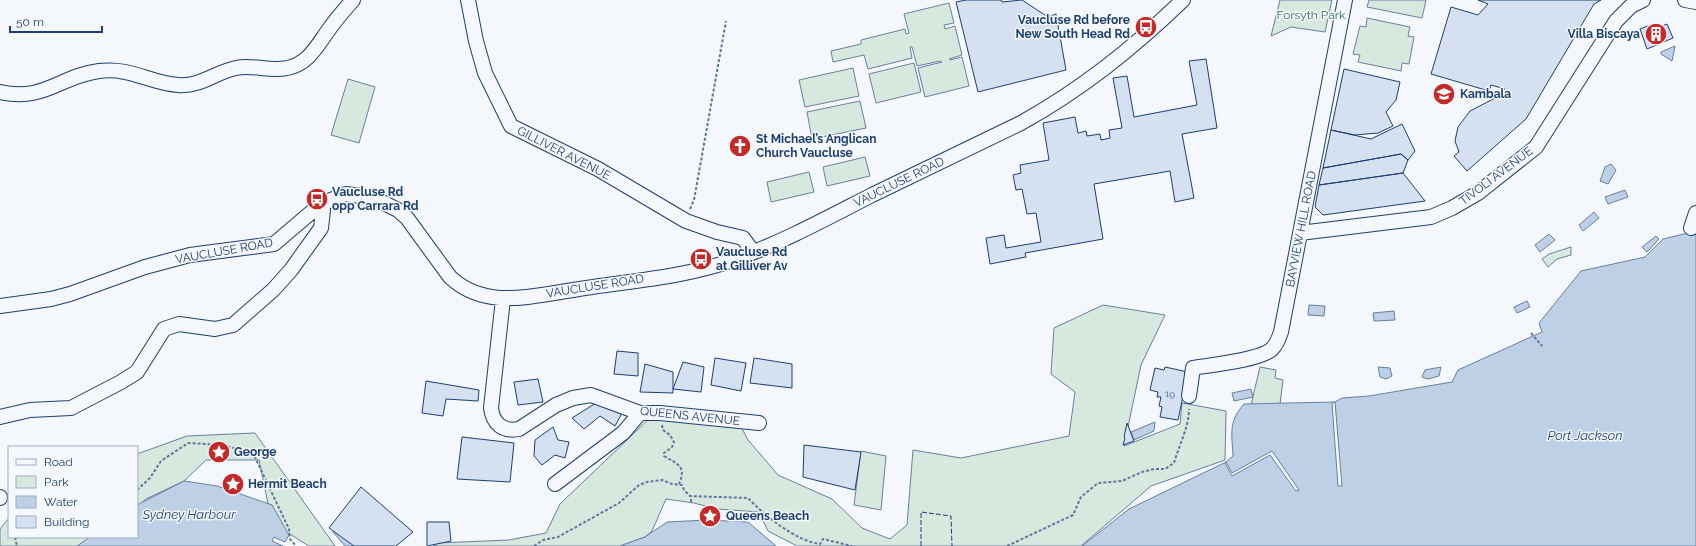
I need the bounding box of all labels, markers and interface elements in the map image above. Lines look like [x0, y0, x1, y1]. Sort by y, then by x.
scale bar [10, 8, 102, 34]
park label: Forsyth Park [1277, 8, 1346, 22]
place label: Vaucluse Rd before New South Head Rd [1016, 13, 1130, 41]
bus stop icon: Vaucluse Rd before New South Head Rd [1133, 14, 1159, 40]
text: 50 m [16, 15, 44, 29]
building icon: Villa Biscaya [1643, 21, 1669, 47]
place label: Villa Biscaya [1568, 27, 1640, 41]
school or university icon: Kambala [1431, 81, 1457, 107]
place label: Kambala [1460, 87, 1511, 101]
street label: GILLIVER AVENUE [515, 123, 613, 183]
place label: St Michael’s Anglican Church Vaucluse [756, 132, 876, 160]
church icon: St Michael’s Anglican Church Vaucluse [727, 133, 753, 159]
street label: TIVOLI AVENUE [1457, 144, 1535, 208]
street label: VAUCLUSE ROAD [851, 154, 947, 210]
street label: BAYVIEW HILL ROAD [1283, 169, 1319, 288]
place label: Vaucluse Rd opp Carrara Rd [332, 185, 419, 213]
bus stop icon: Vaucluse Rd opp Carrara Rd [304, 186, 330, 212]
street label: VAUCLUSE ROAD [174, 235, 274, 266]
place label: Vaucluse Rd at Gilliver Av [716, 245, 788, 273]
bus stop icon: Vaucluse Rd at Gilliver Av [688, 246, 714, 272]
street label: VAUCLUSE ROAD [545, 271, 645, 301]
house number: 19 [1165, 388, 1175, 399]
street label: QUEENS AVENUE [639, 404, 741, 428]
water label: Port Jackson [1547, 428, 1623, 443]
place icon: George [206, 439, 232, 465]
place label: George [234, 445, 277, 459]
legend [8, 446, 138, 538]
text: Road [44, 455, 73, 469]
place icon: Hermit Beach [220, 471, 246, 497]
text: Park [44, 475, 69, 489]
place label: Hermit Beach [248, 477, 327, 491]
text: Water [44, 495, 78, 509]
place icon: Queens Beach [697, 503, 723, 529]
water label: Sydney Harbour [141, 507, 236, 522]
place label: Queens Beach [726, 509, 809, 523]
text: Building [44, 515, 90, 529]

